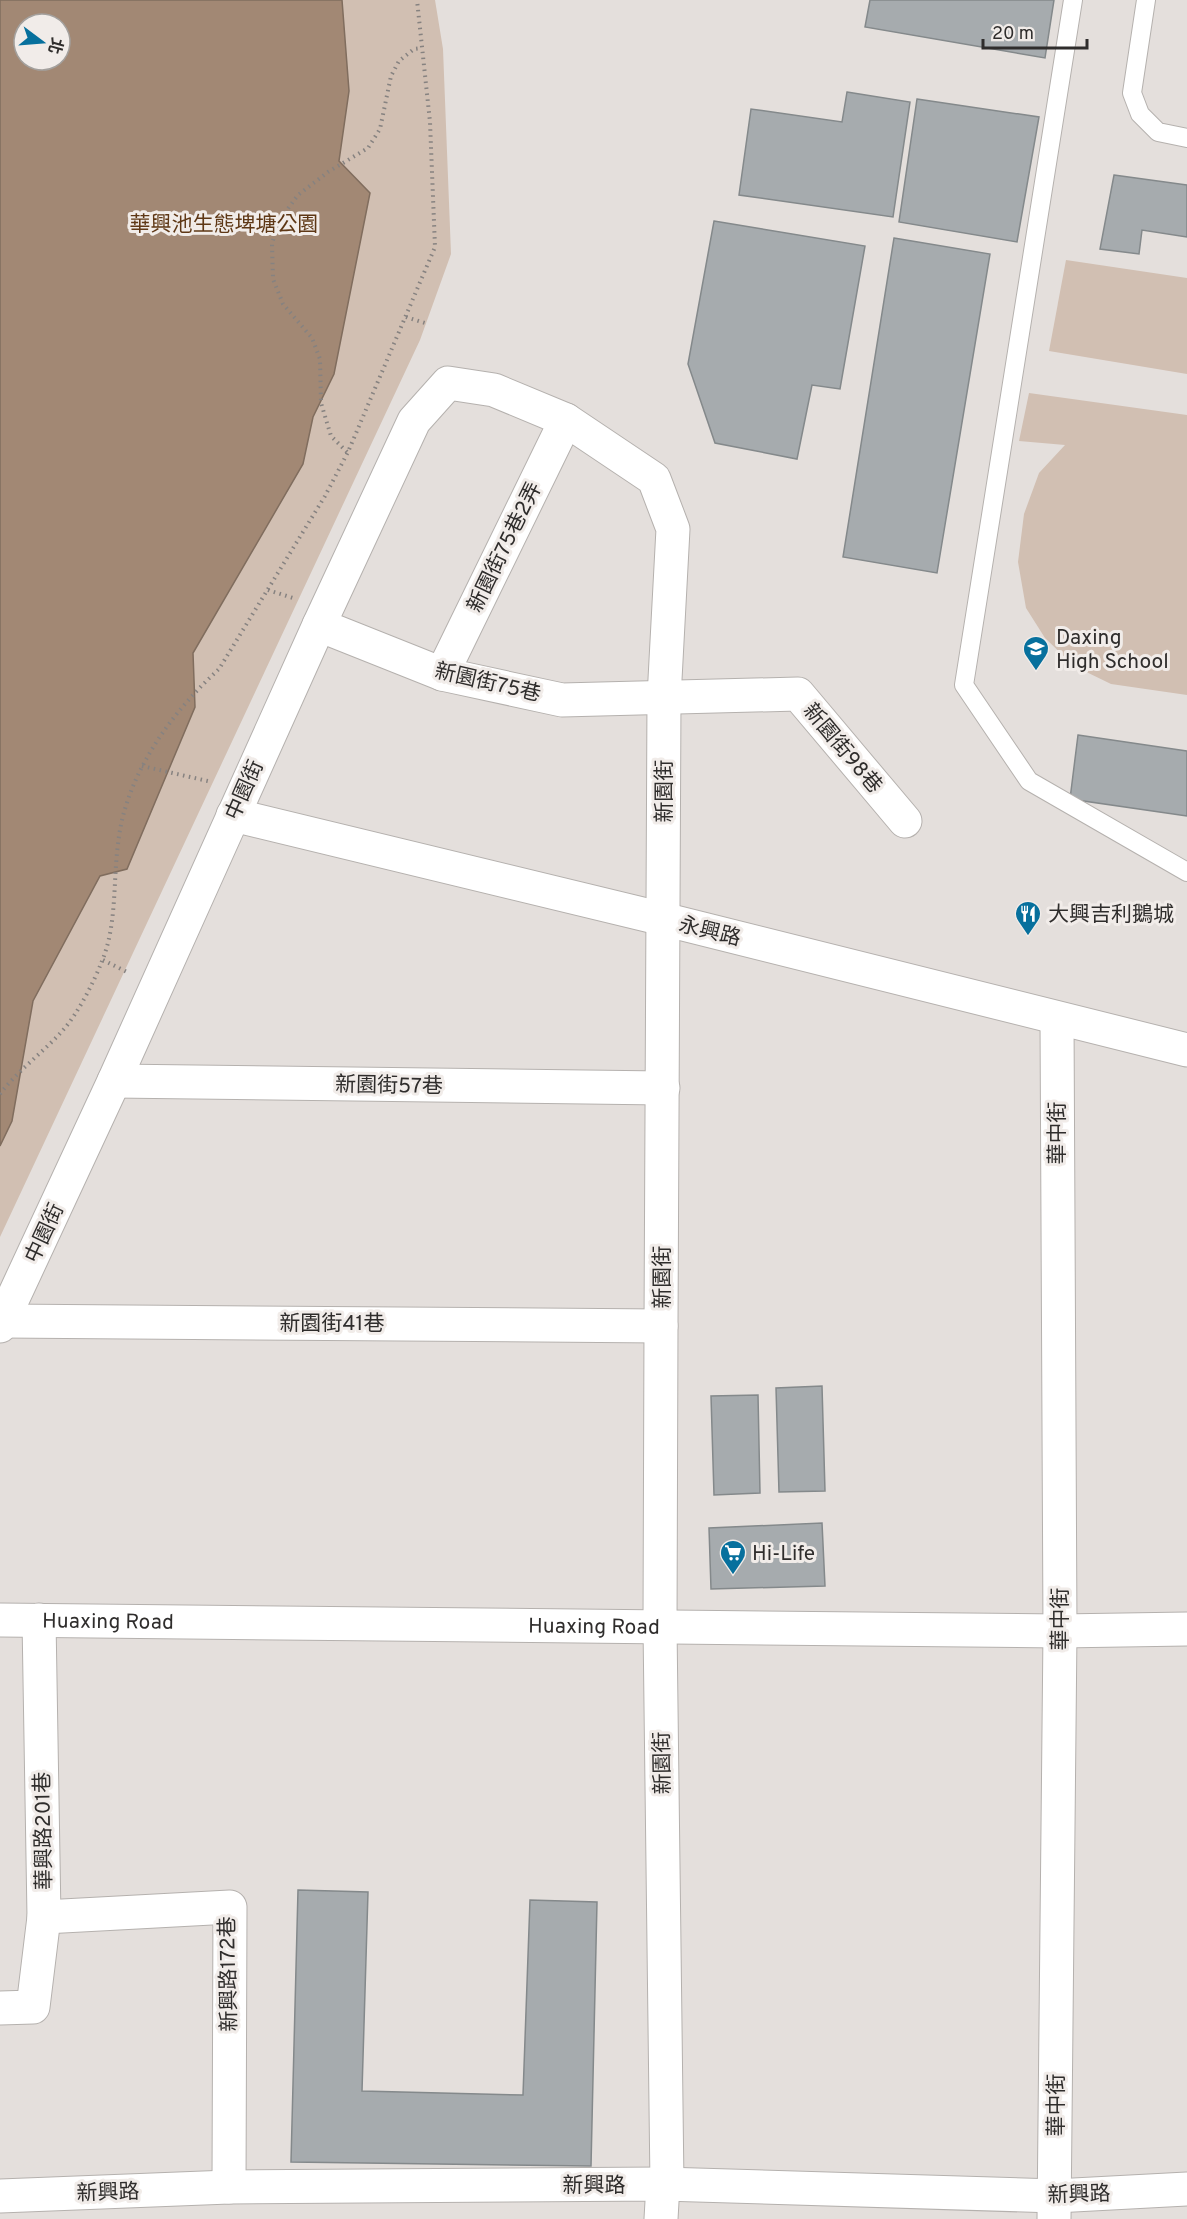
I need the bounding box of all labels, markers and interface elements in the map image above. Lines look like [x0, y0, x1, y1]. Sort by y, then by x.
north arrow [12, 12, 72, 72]
scale bar [983, 12, 1086, 50]
text: 20 m [992, 23, 1034, 46]
text: 北 [43, 35, 66, 56]
park label: 華興池生態埤塘公園 [130, 212, 319, 239]
street label: 新園街75巷2弄 [462, 478, 549, 617]
place label: Daxing High School [1056, 625, 1169, 676]
school or university icon: Daxing High School [1021, 634, 1051, 672]
street label: 新園街75巷 [432, 658, 543, 709]
street label: 新園街98巷 [796, 698, 887, 800]
street label: 中園街 [220, 756, 271, 825]
street label: 新園街 [652, 760, 679, 823]
restaurant icon: 大興吉利鵝城 [1013, 899, 1043, 937]
place label: 大興吉利鵝城 [1048, 902, 1174, 929]
street label: 永興路 [676, 912, 743, 953]
street label: 新園街57巷 [335, 1072, 443, 1101]
street label: 華中街 [1045, 1102, 1072, 1165]
street label: 中園街 [20, 1199, 71, 1268]
street label: 新園街 [650, 1246, 677, 1309]
street label: 新園街41巷 [280, 1311, 384, 1338]
supermarket icon: Hi-Life [718, 1538, 748, 1576]
place label: Hi-Life [752, 1541, 815, 1568]
street label: 華中街 [1048, 1588, 1075, 1651]
street label: Huaxing Road [42, 1608, 174, 1637]
street label: Huaxing Road [528, 1613, 660, 1642]
street label: 新園街 [649, 1731, 678, 1795]
street label: 華興路201巷 [30, 1772, 59, 1890]
street label: 新興路172巷 [215, 1916, 244, 2032]
street label: 華中街 [1044, 2074, 1071, 2137]
street label: 新興路 [563, 2173, 626, 2200]
street label: 新興路 [76, 2179, 140, 2208]
street label: 新興路 [1047, 2181, 1111, 2210]

